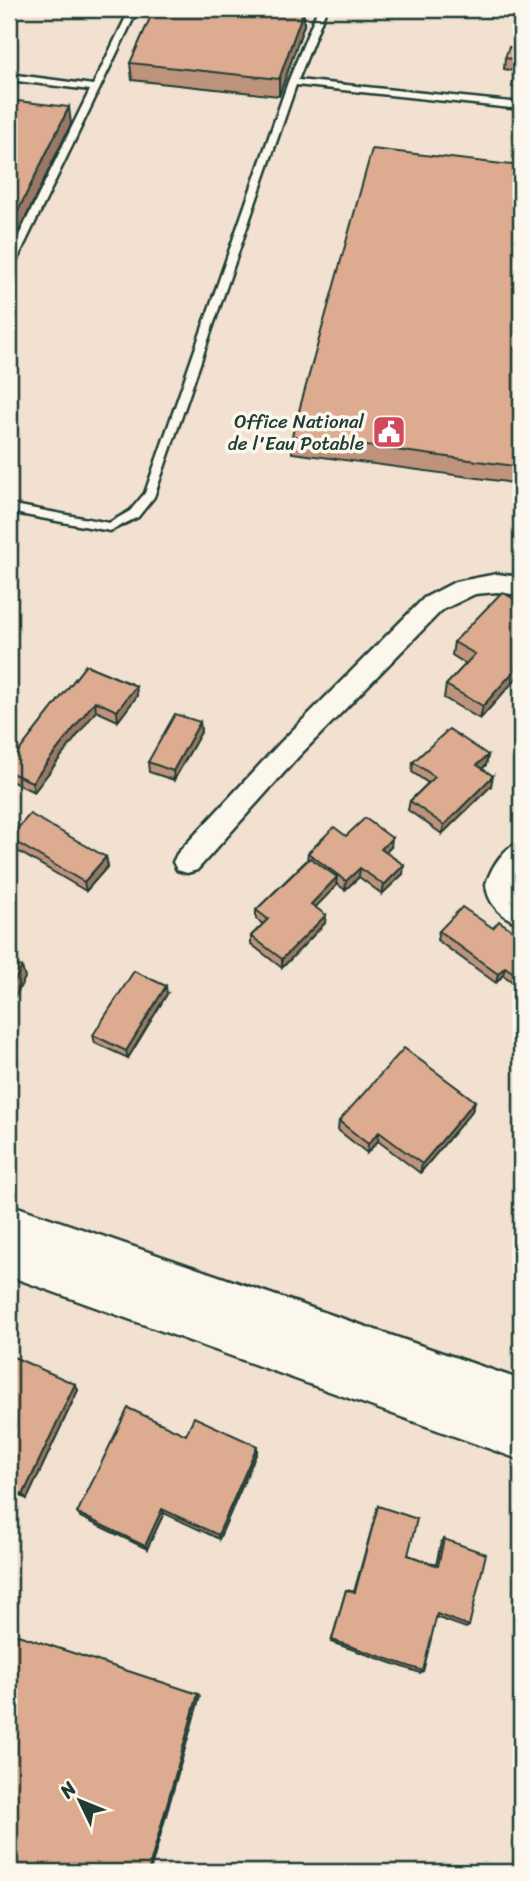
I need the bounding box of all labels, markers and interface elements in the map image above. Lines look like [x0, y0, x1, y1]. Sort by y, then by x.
place label: Office National de l'Eau Potable [228, 405, 365, 460]
public building icon: Office National de l'Eau Potable [370, 413, 408, 451]
north arrow [46, 1766, 116, 1836]
text: N [51, 1773, 85, 1807]

